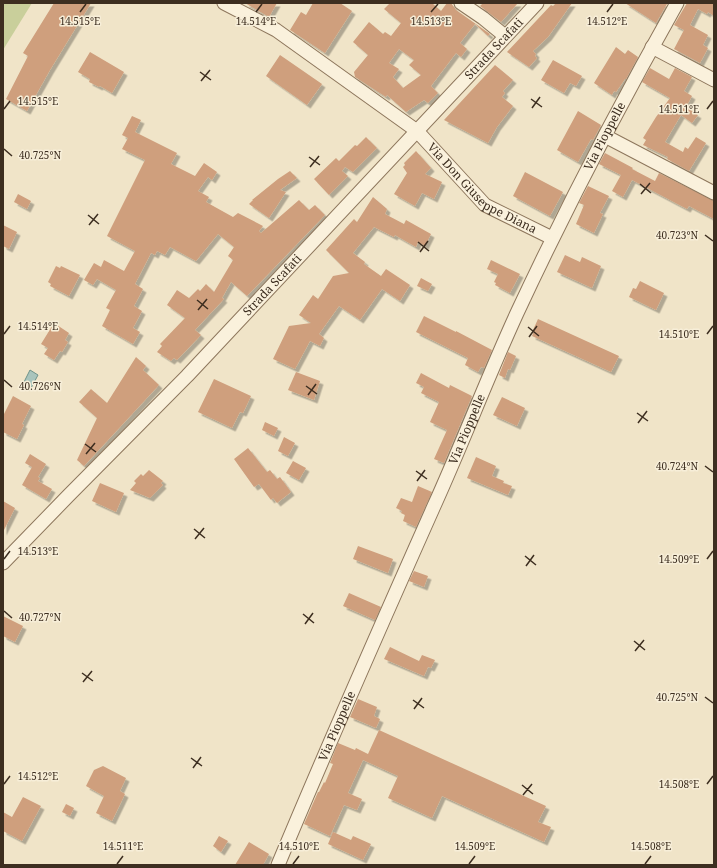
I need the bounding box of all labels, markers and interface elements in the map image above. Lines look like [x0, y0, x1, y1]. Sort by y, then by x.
text: 14.515°E [60, 14, 100, 28]
text: 14.514°E [236, 14, 276, 28]
text: 14.513°E [411, 14, 451, 28]
street label: Strada Scafati [461, 14, 527, 83]
text: 14.512°E [587, 14, 627, 28]
text: 14.515°E [18, 94, 58, 108]
street label: Via Pioppelle [579, 99, 629, 173]
text: 14.511°E [659, 102, 699, 116]
street label: Via Don Giuseppe Diana [424, 139, 540, 237]
text: 40.725°N [19, 148, 61, 162]
text: 40.723°N [656, 228, 698, 242]
street label: Strada Scafati [239, 250, 305, 319]
text: 14.514°E [18, 319, 58, 333]
text: 14.510°E [659, 327, 699, 341]
text: 40.726°N [19, 379, 61, 393]
street label: Via Pioppelle [444, 391, 489, 467]
text: 40.724°N [656, 459, 698, 473]
text: 14.513°E [18, 544, 58, 558]
text: 14.509°E [659, 552, 699, 566]
text: 40.727°N [19, 610, 61, 624]
street label: Via Pioppelle [314, 688, 359, 764]
text: 40.725°N [656, 690, 698, 704]
text: 14.512°E [18, 769, 58, 783]
text: 14.508°E [659, 777, 699, 791]
text: 14.511°E [103, 839, 143, 853]
text: 14.510°E [279, 839, 319, 853]
text: 14.509°E [455, 839, 495, 853]
text: 14.508°E [631, 839, 671, 853]

